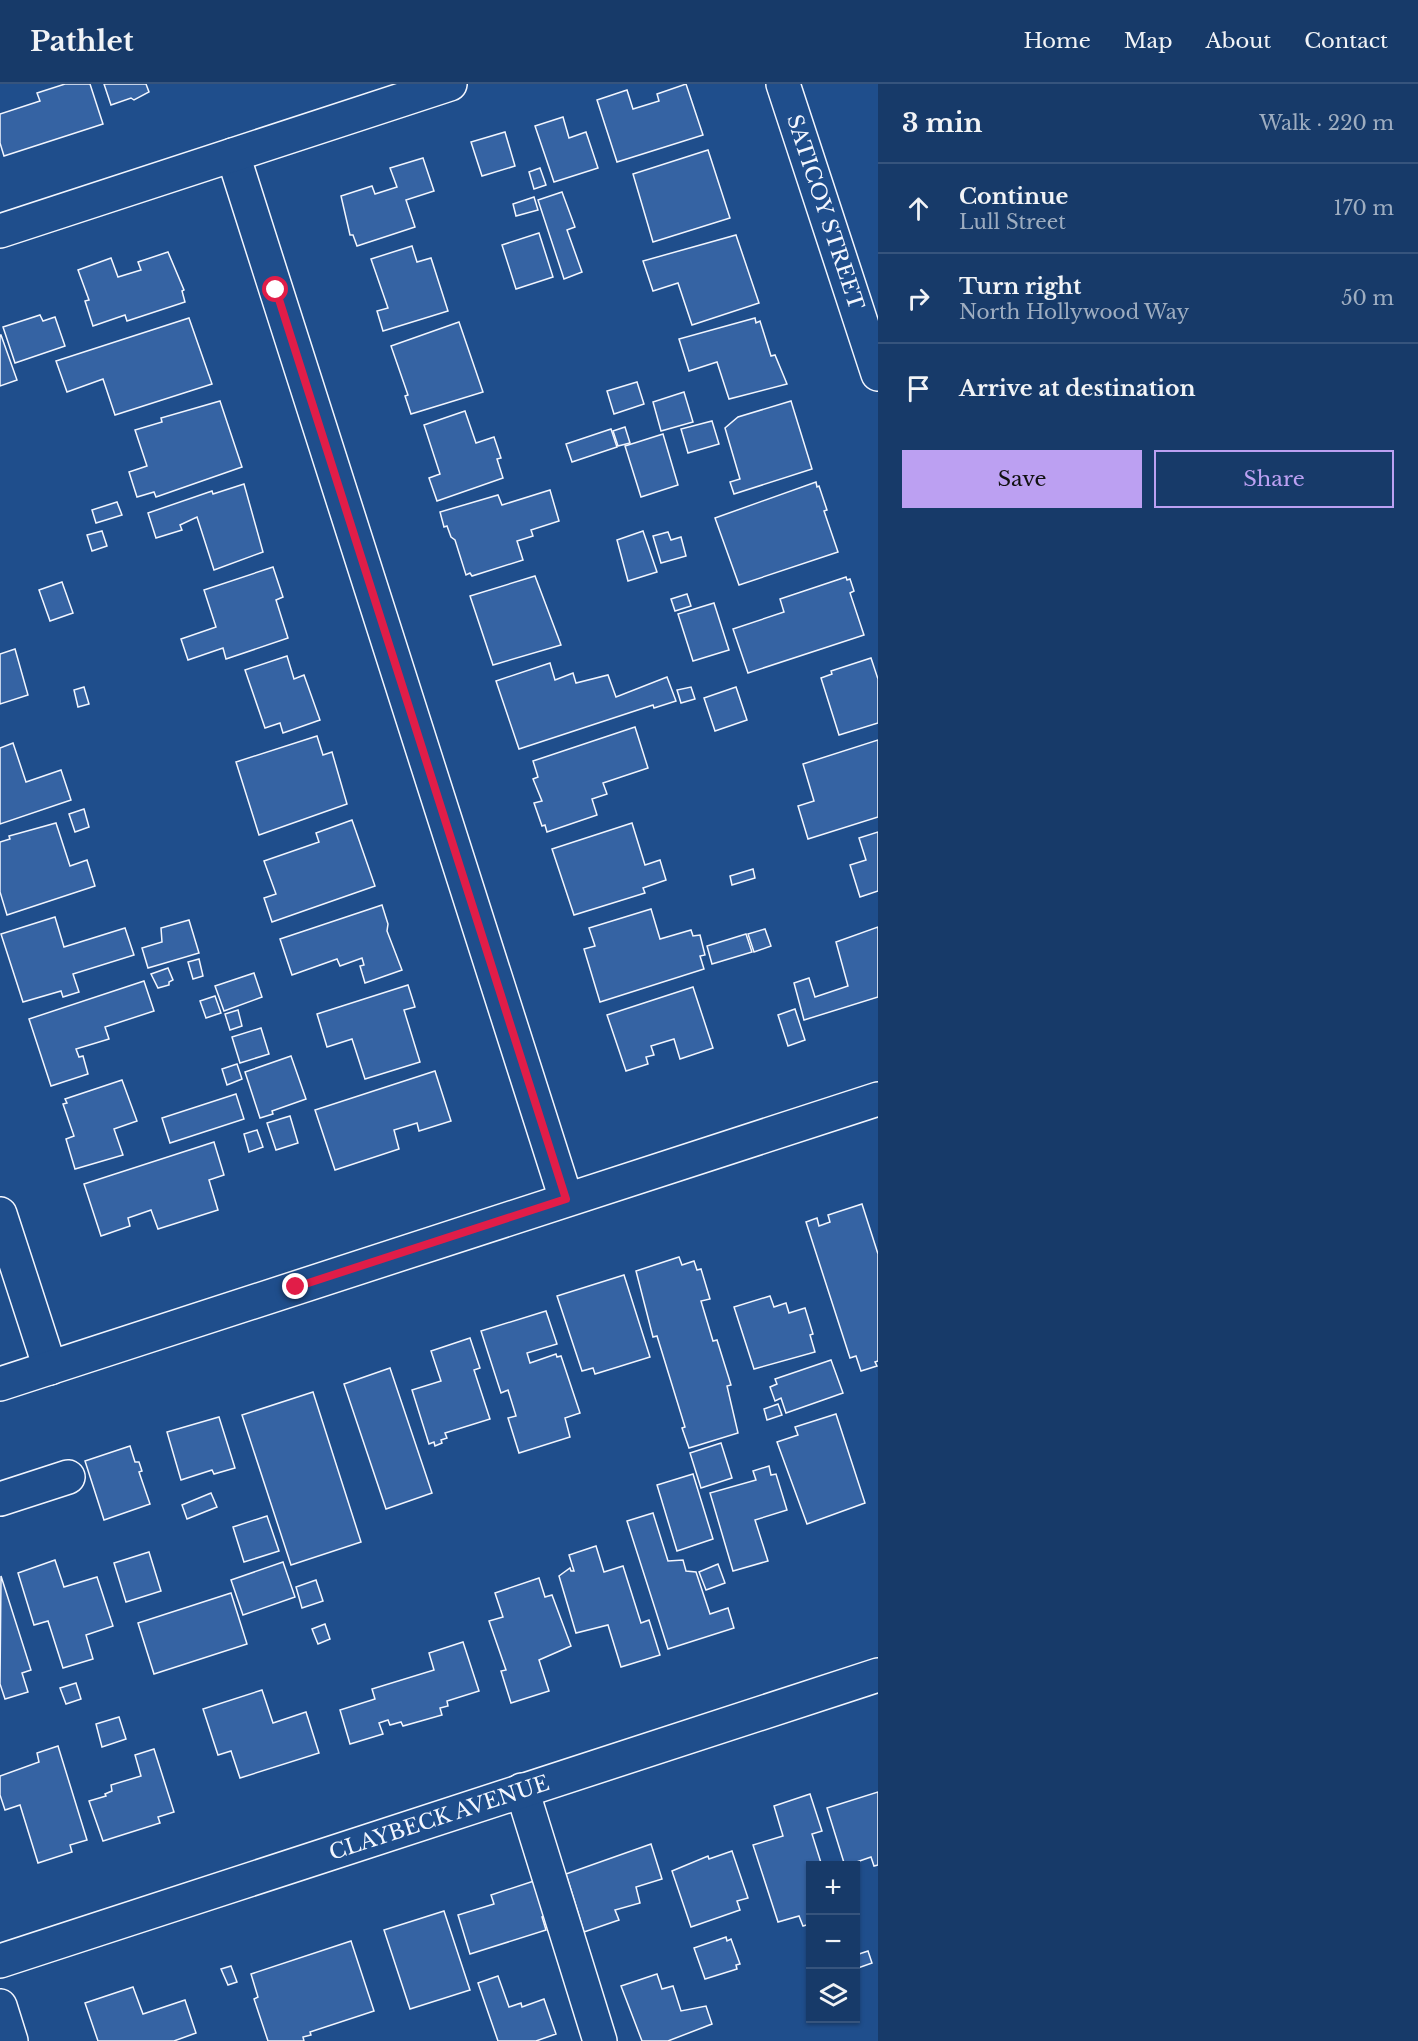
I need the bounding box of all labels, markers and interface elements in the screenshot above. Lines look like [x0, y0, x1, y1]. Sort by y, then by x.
text: Pathlet [30, 24, 134, 59]
text: Home [1024, 28, 1091, 54]
text: Map [1124, 28, 1172, 54]
text: About [1205, 28, 1271, 54]
text: Contact [1304, 28, 1388, 54]
text: 3 min [902, 107, 983, 139]
street label: SATICOY STREET [781, 111, 869, 313]
text: Walk · 220 m [1259, 111, 1394, 135]
text: Continue [959, 183, 1068, 210]
icon: ahead [902, 192, 935, 225]
text: 170 m [1334, 196, 1394, 220]
text: Lull Street [959, 210, 1066, 234]
text: Turn right [959, 273, 1081, 300]
route start [262, 276, 288, 302]
icon: right [902, 282, 935, 315]
text: 50 m [1341, 286, 1394, 310]
text: North Hollywood Way [959, 300, 1189, 324]
icon: arrive [902, 372, 935, 405]
text: Arrive at destination [959, 375, 1196, 402]
button: Save [902, 450, 1142, 508]
button: Share [1154, 450, 1394, 508]
route end [282, 1273, 308, 1299]
street label: CLAYBECK AVENUE [326, 1770, 553, 1866]
map controls [806, 1861, 860, 2023]
button: + [806, 1861, 860, 1915]
button: − [806, 1915, 860, 1969]
button: layers [806, 1969, 860, 2023]

